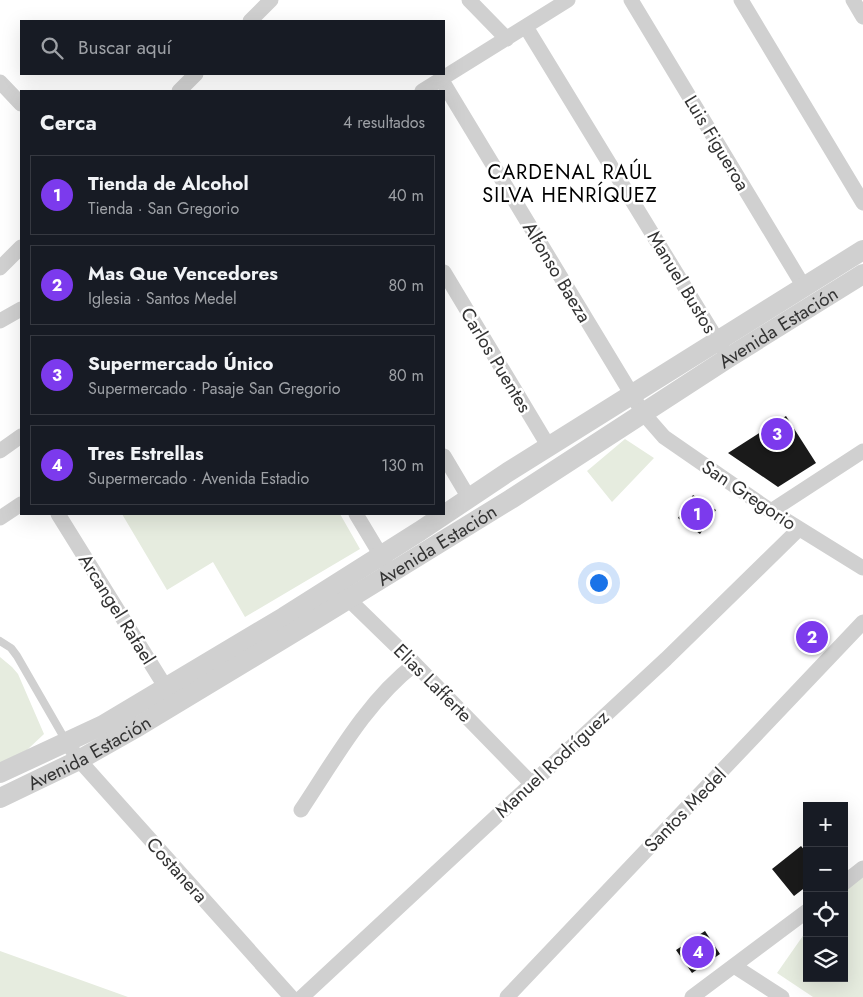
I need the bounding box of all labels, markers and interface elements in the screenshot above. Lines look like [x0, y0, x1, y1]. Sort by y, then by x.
search box [20, 20, 445, 75]
icon: search [38, 34, 66, 62]
text: Buscar aquí [78, 34, 172, 61]
street label: Luis Figueroa [678, 90, 756, 196]
text: Cerca [40, 108, 97, 138]
text: 4 resultados [343, 111, 425, 134]
district label: CARDENAL RAÚL SILVA HENRÍQUEZ [482, 158, 658, 210]
text: Tienda de Alcohol [88, 170, 249, 197]
text: 1 [53, 184, 61, 207]
text: 40 m [388, 184, 424, 207]
text: Tienda · San Gregorio [88, 197, 239, 220]
street label: Alfonso Baeza [516, 216, 598, 328]
street label: Manuel Bustos [641, 226, 723, 339]
text: Mas Que Vencedores [88, 260, 278, 287]
text: 2 [52, 274, 62, 297]
text: 80 m [388, 274, 424, 297]
street label: Avenida Estación [713, 279, 843, 374]
text: Iglesia · Santos Medel [88, 287, 237, 310]
street label: Carlos Puentes [454, 302, 538, 418]
text: Supermercado Único [88, 350, 274, 377]
text: 3 [52, 364, 62, 387]
text: 80 m [388, 364, 424, 387]
text: Supermercado · Pasaje San Gregorio [88, 377, 341, 400]
pin: 3 [761, 415, 793, 453]
text: Tres Estrellas [88, 440, 204, 467]
street label: San Gregorio [696, 453, 802, 537]
text: 4 [51, 454, 63, 477]
text: 130 m [381, 454, 424, 477]
text: Supermercado · Avenida Estadio [88, 467, 309, 490]
pin: 1 [681, 495, 713, 533]
street label: Avenida Estación [371, 498, 502, 592]
street label: Arcangel Rafael [72, 548, 162, 670]
your location [586, 570, 612, 596]
pin: 2 [796, 618, 828, 656]
street label: Elias Lafferte [388, 638, 479, 729]
street label: Manuel Rodríguez [489, 704, 615, 824]
street label: Avenida Estación [23, 708, 156, 796]
street label: Santos Medel [638, 762, 732, 858]
map controls [803, 802, 848, 982]
button: + [803, 802, 848, 847]
street label: Costanera [140, 831, 214, 909]
button: − [803, 847, 848, 892]
button: locate [803, 892, 848, 937]
pin: 4 [682, 933, 714, 971]
button: layers [803, 937, 848, 982]

